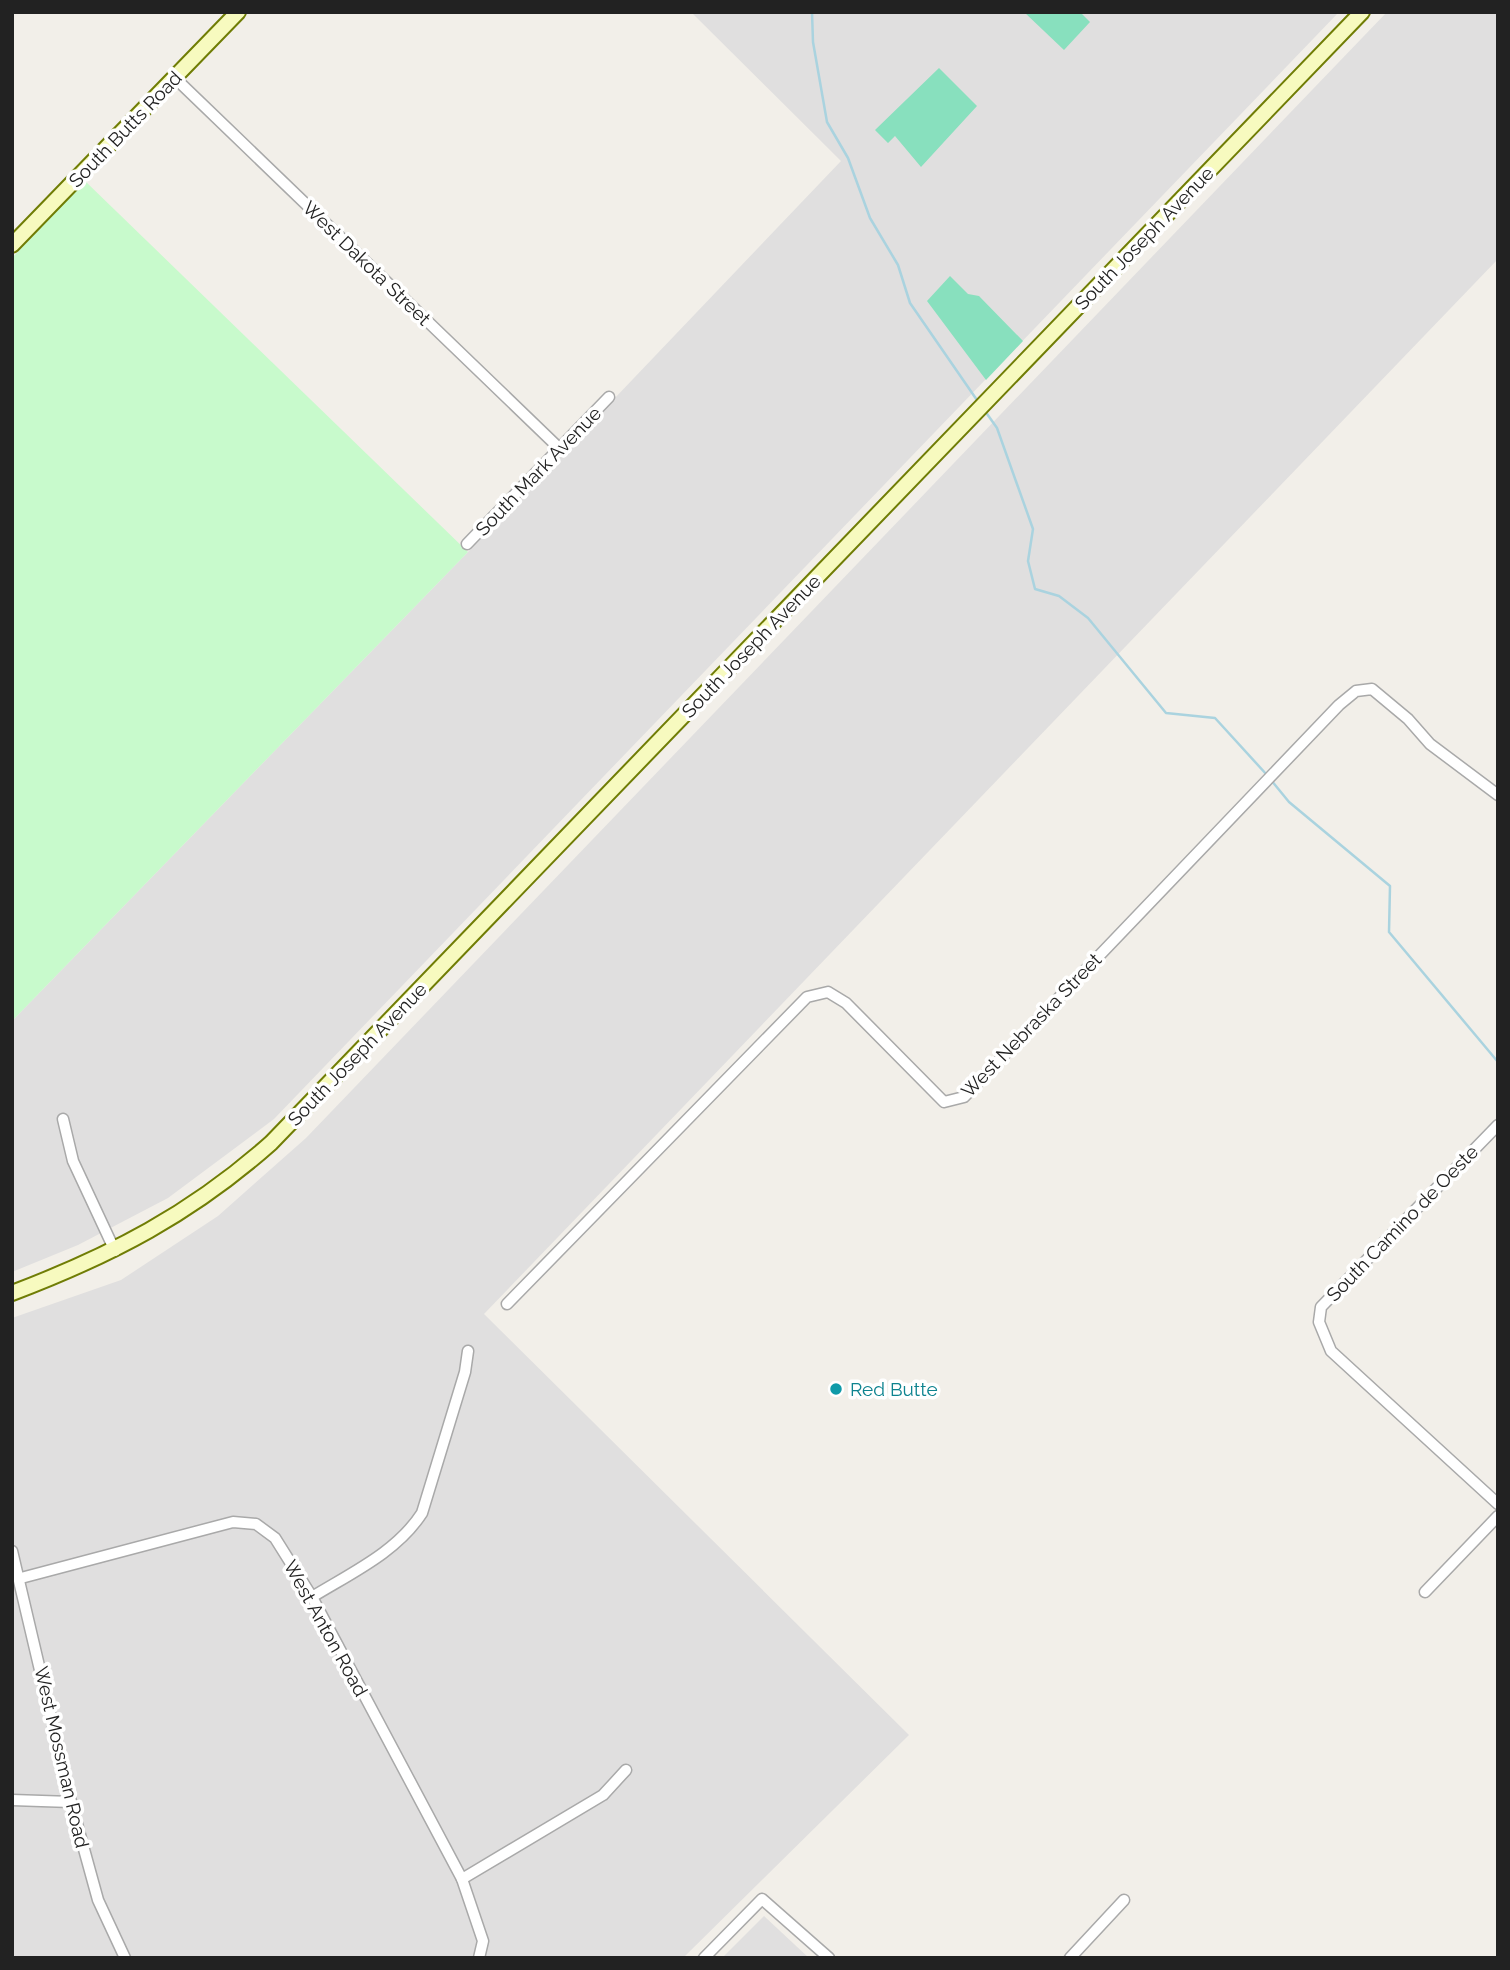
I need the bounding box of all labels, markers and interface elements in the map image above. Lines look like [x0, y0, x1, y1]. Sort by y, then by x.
street label: South Butts Road [64, 66, 186, 192]
street label: South Joseph Avenue [1070, 162, 1218, 314]
street label: West Dakota Street [299, 196, 436, 330]
street label: South Mark Avenue [471, 402, 605, 540]
street label: South Joseph Avenue [677, 570, 825, 722]
street label: West Nebraska Street [957, 948, 1106, 1102]
street label: South Joseph Avenue [283, 978, 431, 1130]
street label: South Camino de Oeste [1322, 1140, 1482, 1306]
place label: Red Butte [850, 1378, 938, 1400]
marker: Red Butte [828, 1381, 844, 1397]
street label: West Anton Road [279, 1556, 373, 1700]
street label: West Mossman Road [30, 1664, 94, 1850]

